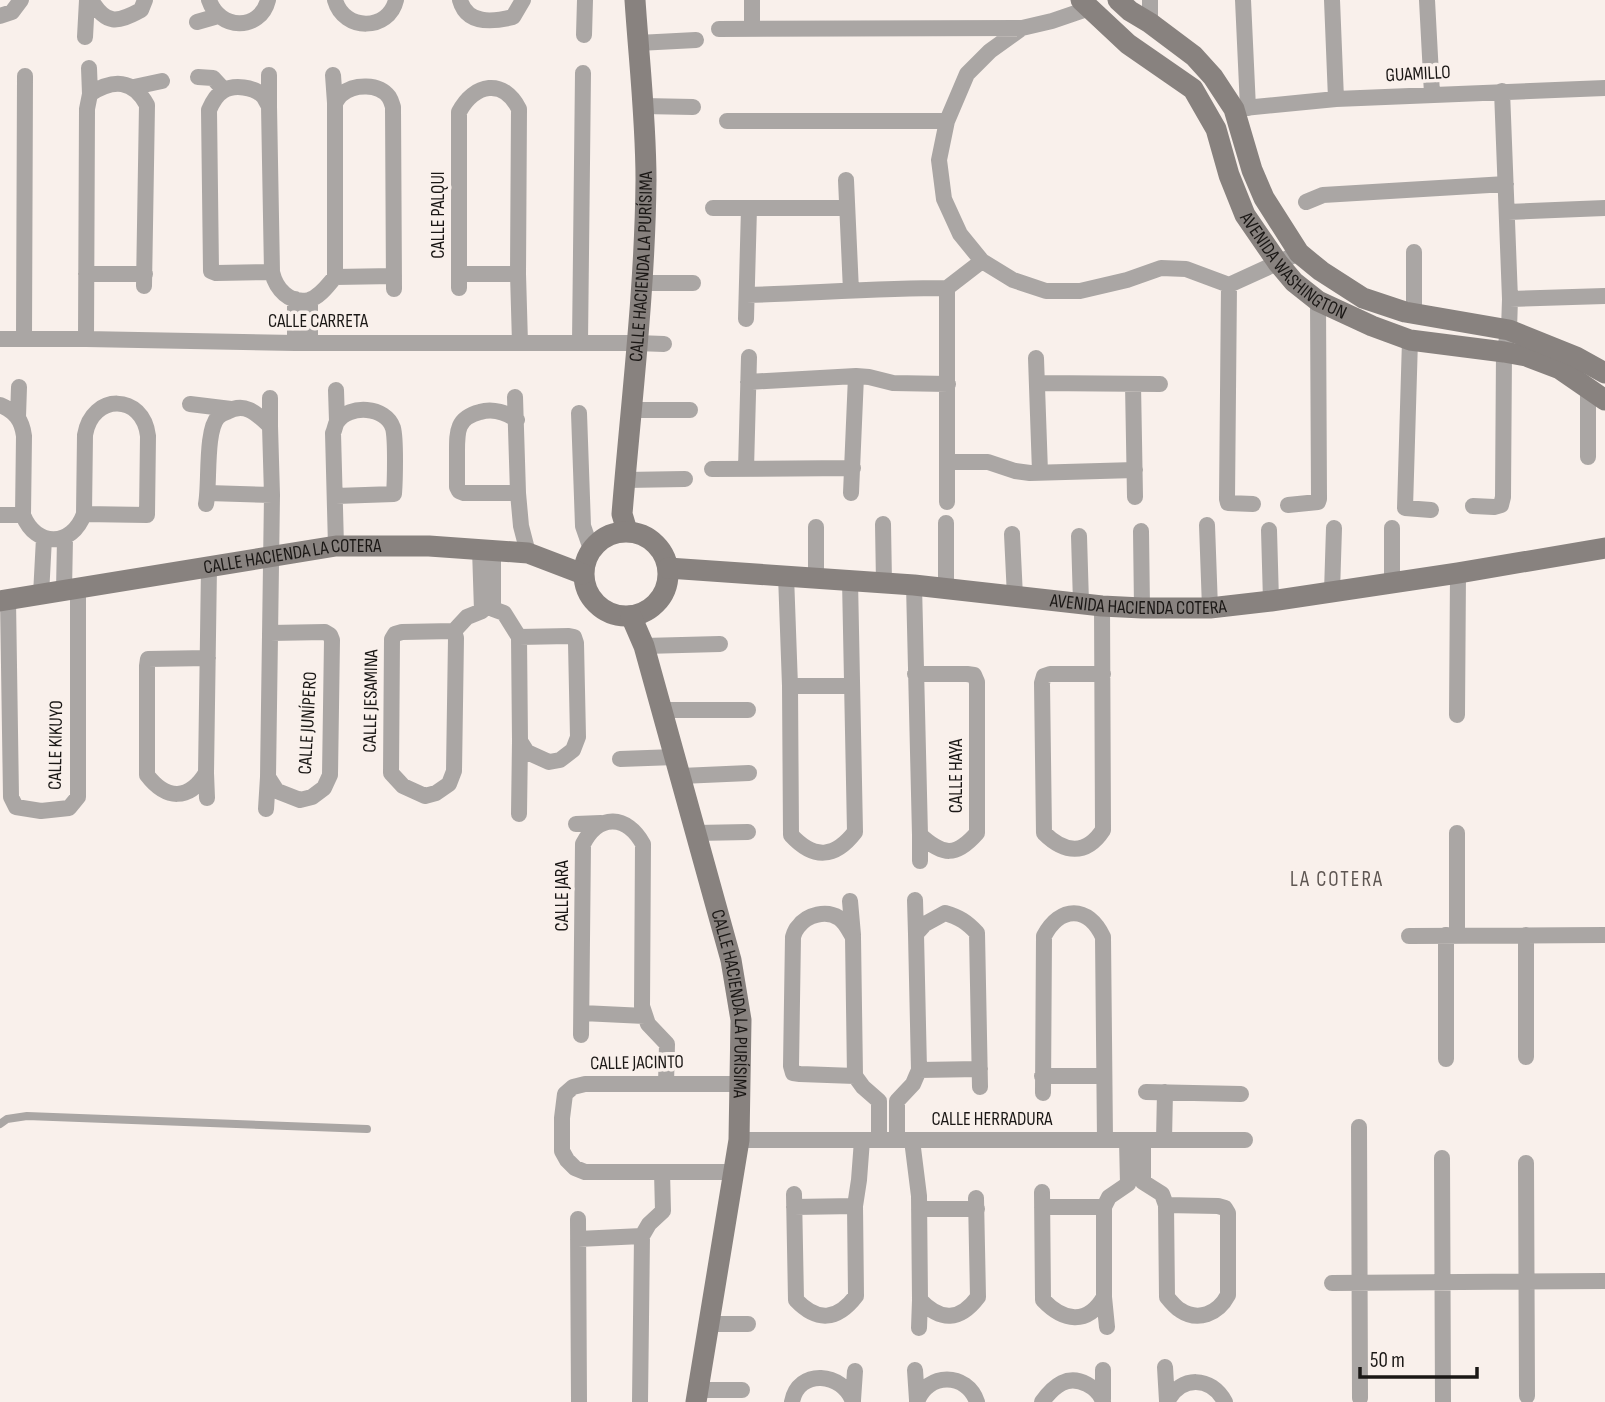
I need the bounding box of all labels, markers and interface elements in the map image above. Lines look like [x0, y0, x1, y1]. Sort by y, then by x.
street label: GUAMILLO [1385, 61, 1451, 87]
street label: CALLE HACIENDA LA PURÍSIMA [624, 170, 658, 363]
street label: CALLE PALQUI [427, 171, 450, 259]
street label: AVENIDA WASHINGTON [1234, 207, 1350, 324]
street label: CALLE CARRETA [268, 310, 369, 333]
street label: CALLE HACIENDA LA COTERA [202, 534, 382, 579]
street label: AVENIDA HACIENDA COTERA [1048, 589, 1229, 620]
street label: CALLE JESAMINA [359, 648, 383, 753]
street label: CALLE JUNÍPERO [294, 671, 322, 775]
street label: CALLE KIKUYO [44, 700, 68, 790]
street label: CALLE HAYA [945, 738, 968, 813]
street label: CALLE JARA [551, 860, 574, 932]
district label: LA COTERA [1290, 867, 1384, 892]
street label: CALLE HACIENDA LA PURÍSIMA [706, 907, 753, 1099]
street label: CALLE JACINTO [590, 1051, 684, 1075]
street label: CALLE HERRADURA [932, 1108, 1053, 1131]
scale bar [1360, 1336, 1477, 1380]
text: 50 m [1370, 1348, 1405, 1373]

